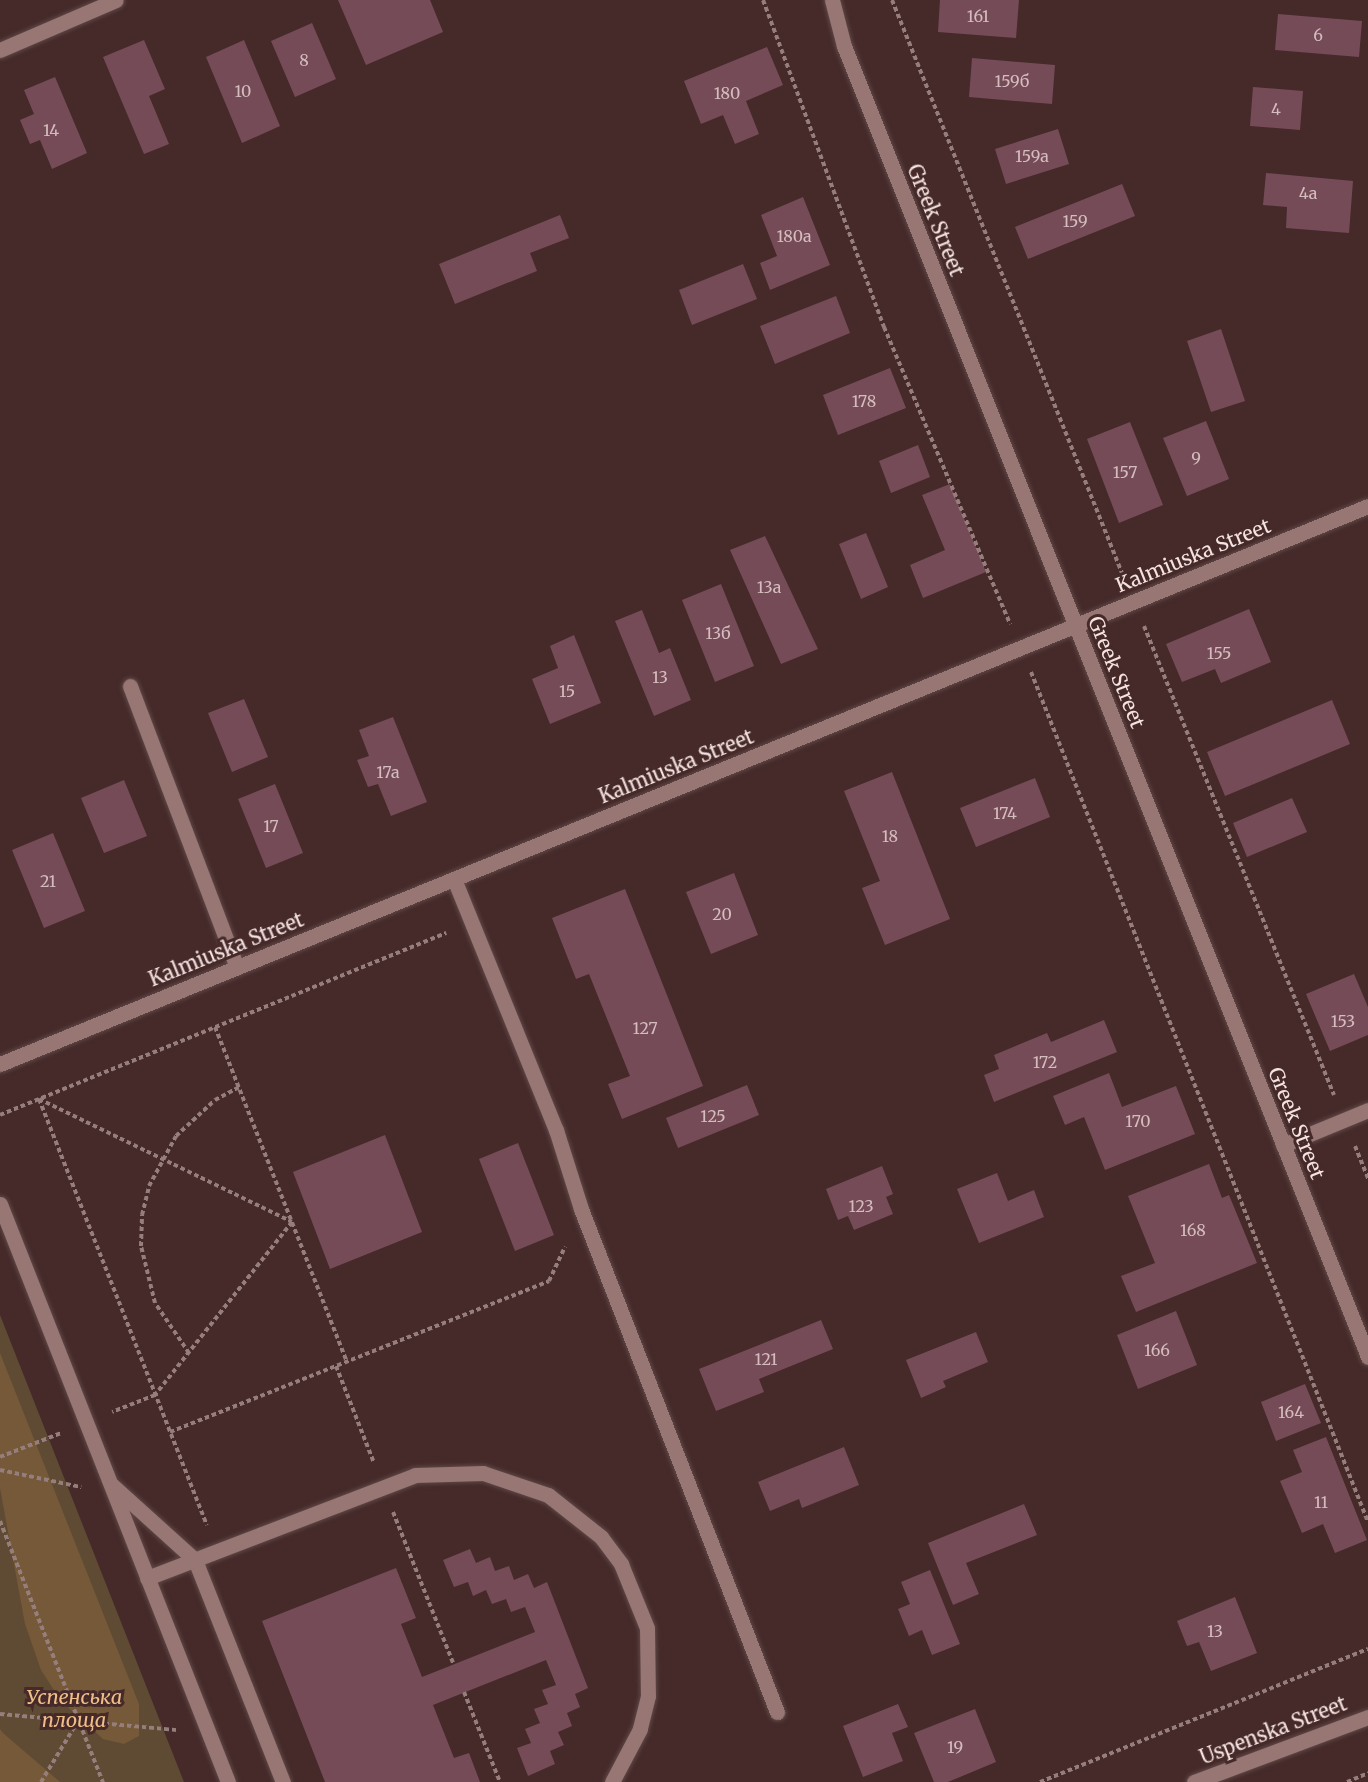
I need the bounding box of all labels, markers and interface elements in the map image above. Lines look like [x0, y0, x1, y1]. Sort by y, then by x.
house number: 161 [967, 6, 989, 26]
house number: 6 [1313, 25, 1323, 45]
house number: 8 [299, 50, 309, 70]
house number: 159б [995, 71, 1029, 91]
house number: 10 [235, 81, 251, 101]
house number: 180 [714, 83, 740, 103]
house number: 4 [1271, 99, 1281, 119]
house number: 14 [43, 120, 59, 140]
house number: 159а [1015, 146, 1049, 166]
street label: Greek Street [903, 161, 969, 279]
house number: 4а [1299, 183, 1317, 203]
house number: 159 [1062, 211, 1088, 231]
house number: 180а [776, 226, 812, 246]
house number: 178 [852, 391, 876, 411]
house number: 9 [1191, 448, 1201, 468]
house number: 157 [1113, 462, 1137, 482]
street label: Kalmiuska Street [1112, 513, 1274, 597]
house number: 13а [757, 577, 781, 597]
street label: Greek Street [1084, 613, 1150, 731]
house number: 13б [705, 623, 731, 643]
house number: 155 [1207, 643, 1231, 663]
house number: 13 [652, 667, 668, 687]
house number: 15 [559, 681, 575, 701]
street label: Kalmiuska Street [595, 724, 757, 808]
house number: 17а [376, 762, 400, 782]
house number: 174 [993, 803, 1017, 823]
house number: 17 [263, 816, 279, 836]
house number: 18 [882, 826, 898, 846]
house number: 21 [40, 871, 56, 891]
house number: 20 [712, 904, 732, 924]
street label: Kalmiuska Street [145, 907, 307, 991]
house number: 153 [1331, 1011, 1355, 1031]
house number: 127 [632, 1018, 658, 1038]
house number: 172 [1033, 1052, 1057, 1072]
street label: Greek Street [1264, 1064, 1330, 1182]
house number: 125 [700, 1106, 726, 1126]
house number: 170 [1125, 1111, 1151, 1131]
house number: 123 [848, 1196, 874, 1216]
house number: 168 [1180, 1220, 1206, 1240]
house number: 166 [1144, 1340, 1170, 1360]
house number: 121 [754, 1349, 778, 1369]
house number: 164 [1278, 1402, 1304, 1422]
house number: 11 [1314, 1492, 1328, 1512]
house number: 13 [1207, 1621, 1223, 1641]
park label: Успенська площа [26, 1685, 122, 1732]
street label: Uspenska Street [1196, 1691, 1350, 1769]
house number: 19 [947, 1737, 963, 1757]

